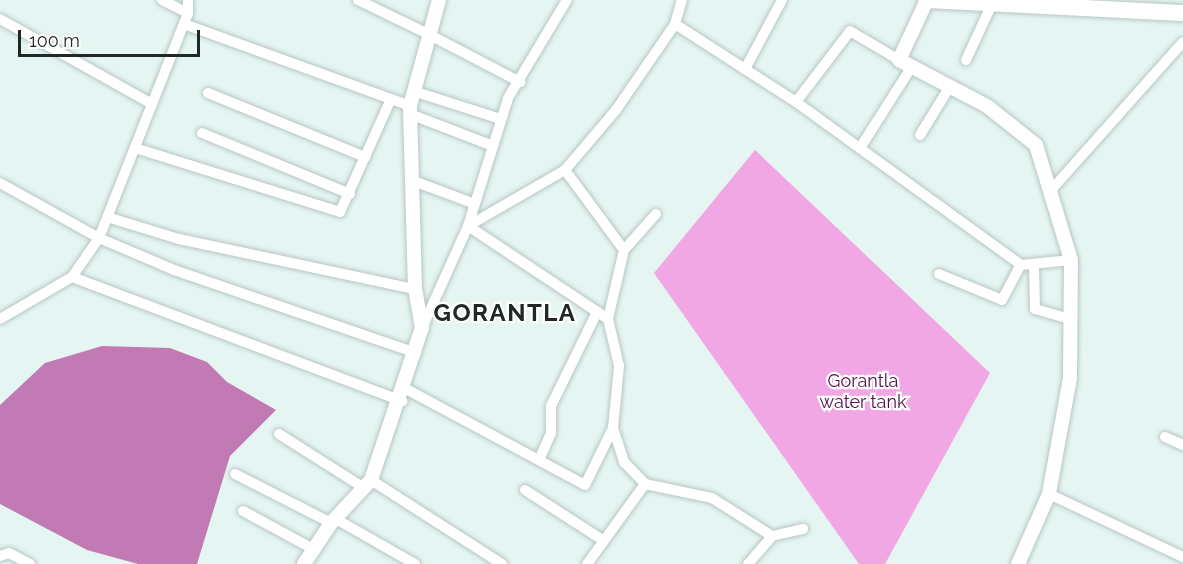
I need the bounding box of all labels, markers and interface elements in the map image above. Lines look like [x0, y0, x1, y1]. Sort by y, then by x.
scale bar [21, 18, 202, 56]
text: 100 m [29, 30, 80, 51]
district label: GORANTLA [434, 299, 576, 327]
park label: Gorantla water tank [819, 371, 907, 413]

